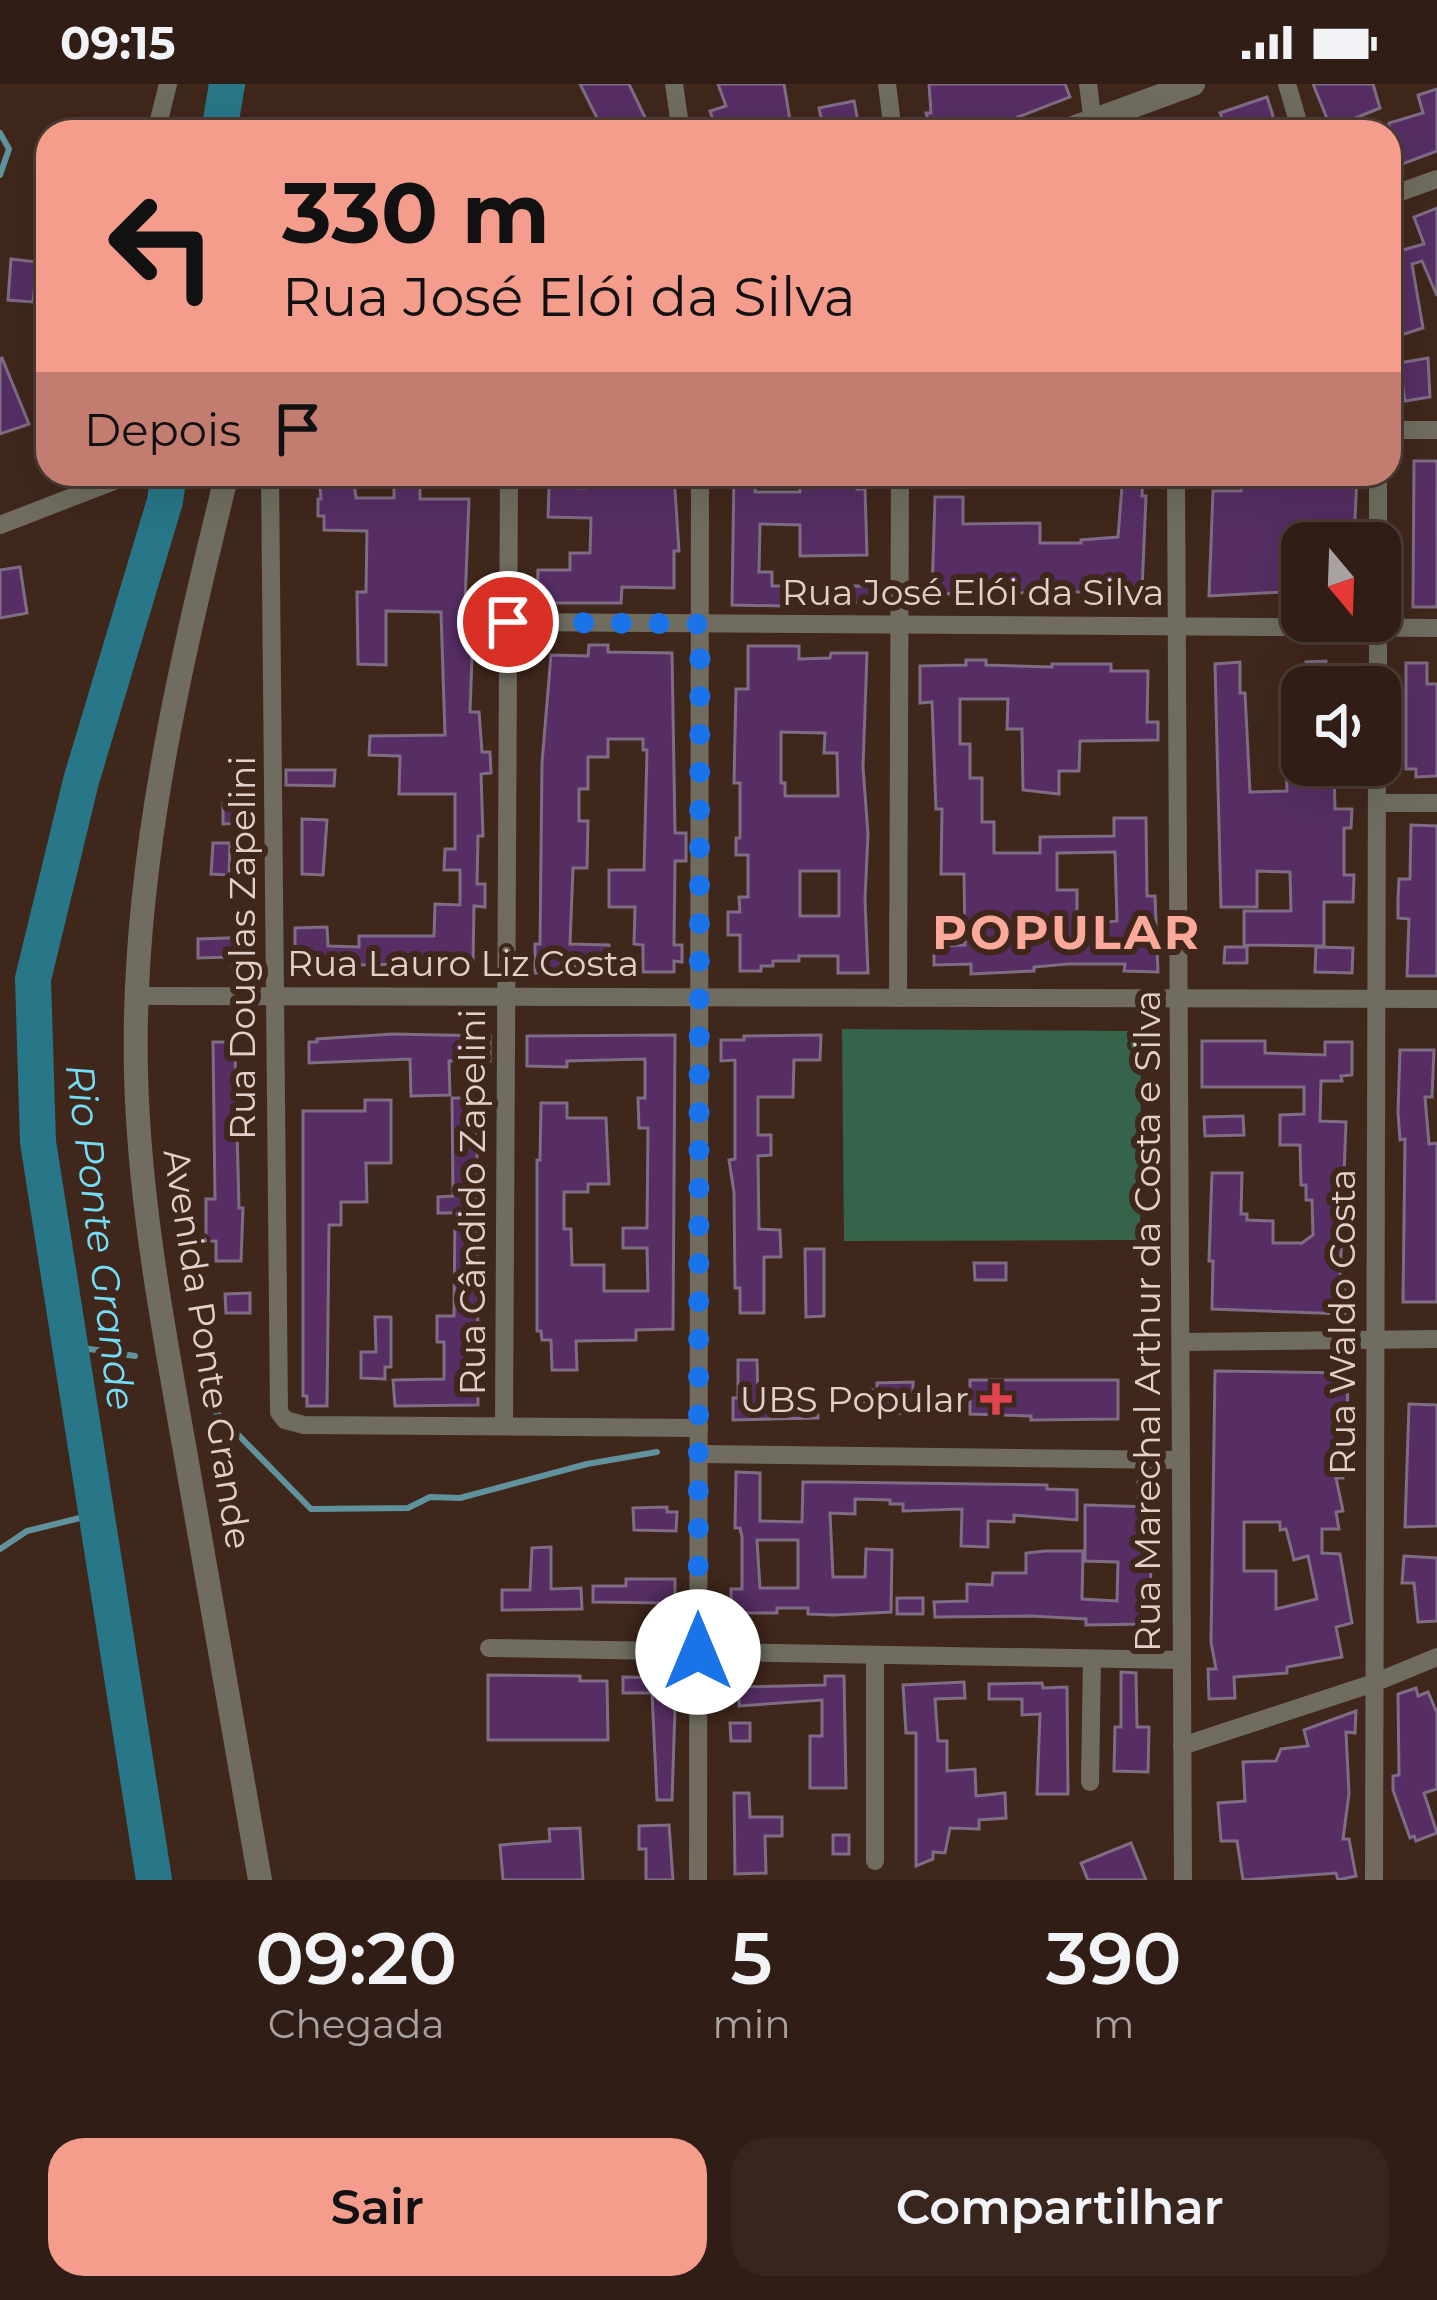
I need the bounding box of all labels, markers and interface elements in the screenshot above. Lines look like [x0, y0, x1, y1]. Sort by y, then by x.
text: 09:15 [60, 15, 175, 70]
text: 330 m [282, 162, 550, 264]
icon: left [84, 168, 240, 324]
text: Rua José Elói da Silva [282, 264, 856, 330]
icon: arrive [265, 396, 331, 462]
text: Depois [84, 402, 241, 457]
north arrow [1281, 522, 1401, 642]
map controls [1281, 522, 1401, 786]
street label: Rua José Elói da Silva [782, 570, 1164, 614]
pin [457, 571, 559, 673]
icon: arrive [475, 589, 541, 655]
button: sound [1281, 666, 1401, 786]
street label: Rua Douglas Zapelini [220, 756, 264, 1140]
district label: POPULAR [932, 903, 1202, 961]
street label: Rua Lauro Liz Costa [287, 941, 639, 985]
street label: Rua Marechal Arthur da Costa e Silva [1125, 990, 1169, 1652]
street label: Rua Cândido Zapelini [450, 1009, 494, 1395]
water label: Rio Ponte Grande [56, 1061, 146, 1413]
street label: Avenida Ponte Grande [155, 1146, 261, 1552]
street label: Rua Waldo Costa [1320, 1169, 1364, 1475]
place label: UBS Popular [740, 1377, 969, 1421]
marker: UBS Popular [980, 1383, 1012, 1415]
position arrow [635, 1589, 761, 1715]
text: 09:20 [255, 1914, 457, 2002]
text: 5 [730, 1914, 773, 2002]
text: 390 [1046, 1914, 1182, 2002]
text: Chegada [268, 2000, 445, 2048]
text: min [712, 2000, 791, 2048]
text: m [1093, 2000, 1134, 2048]
button: Sair [48, 2138, 707, 2276]
button: Compartilhar [731, 2138, 1389, 2276]

